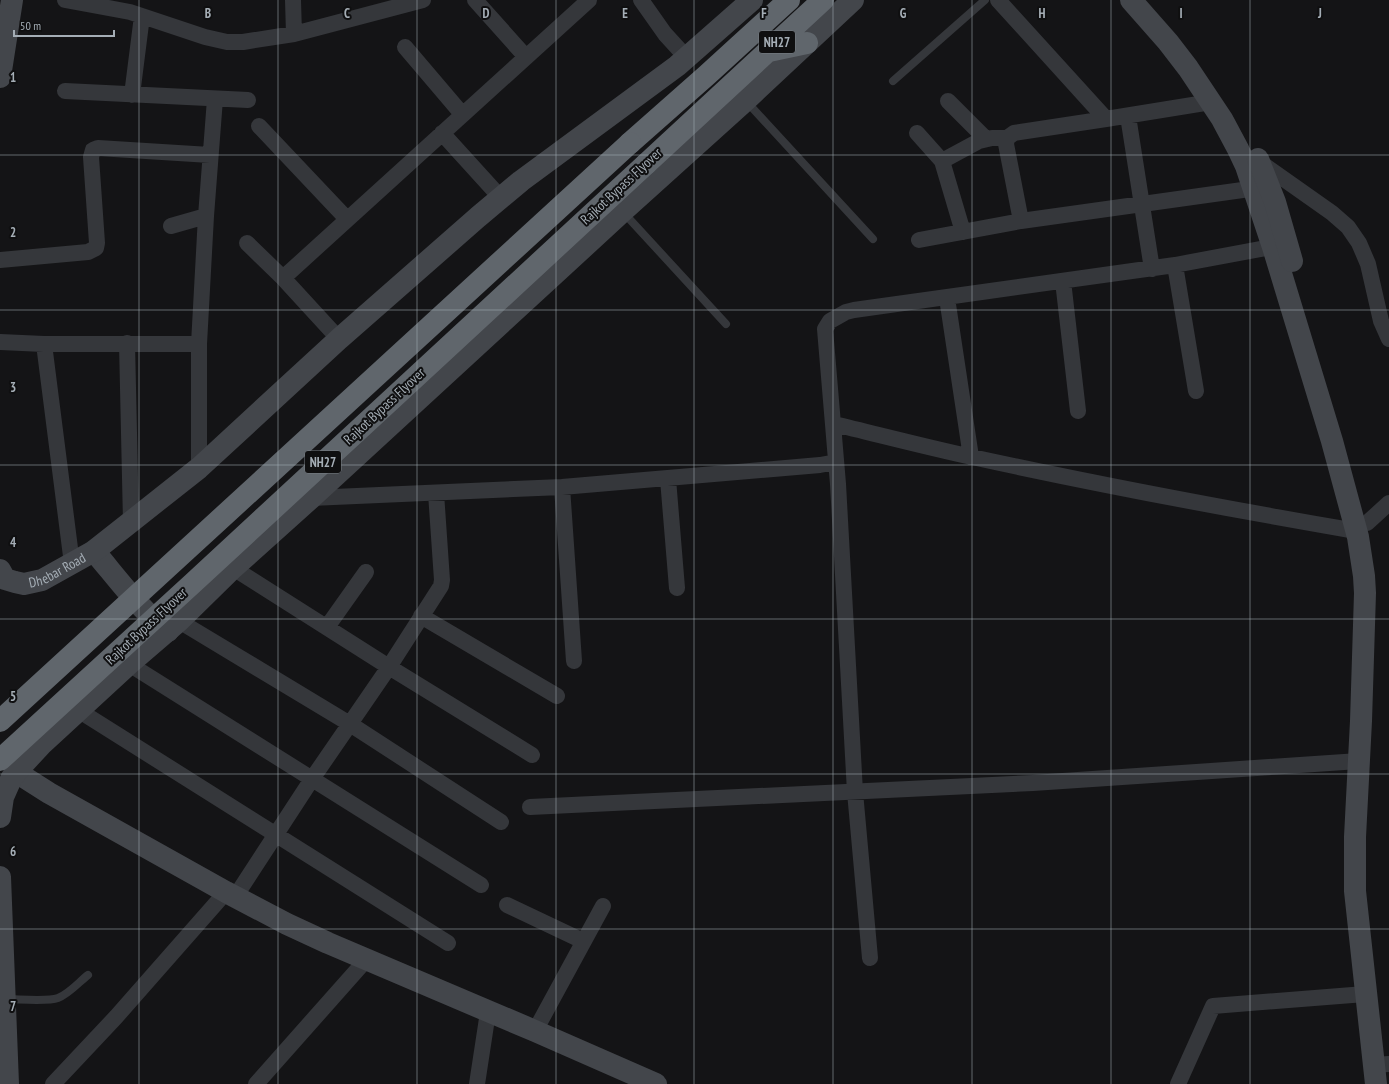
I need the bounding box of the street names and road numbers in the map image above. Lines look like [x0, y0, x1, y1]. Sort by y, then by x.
road number: NH27 [759, 31, 795, 53]
street label: Rajkot Bypass Flyover [577, 144, 666, 228]
street label: Rajkot Bypass Flyover [340, 364, 429, 448]
road number: NH27 [305, 451, 341, 473]
street label: Dhebar Road [27, 549, 89, 592]
street label: Rajkot Bypass Flyover [102, 584, 191, 668]

